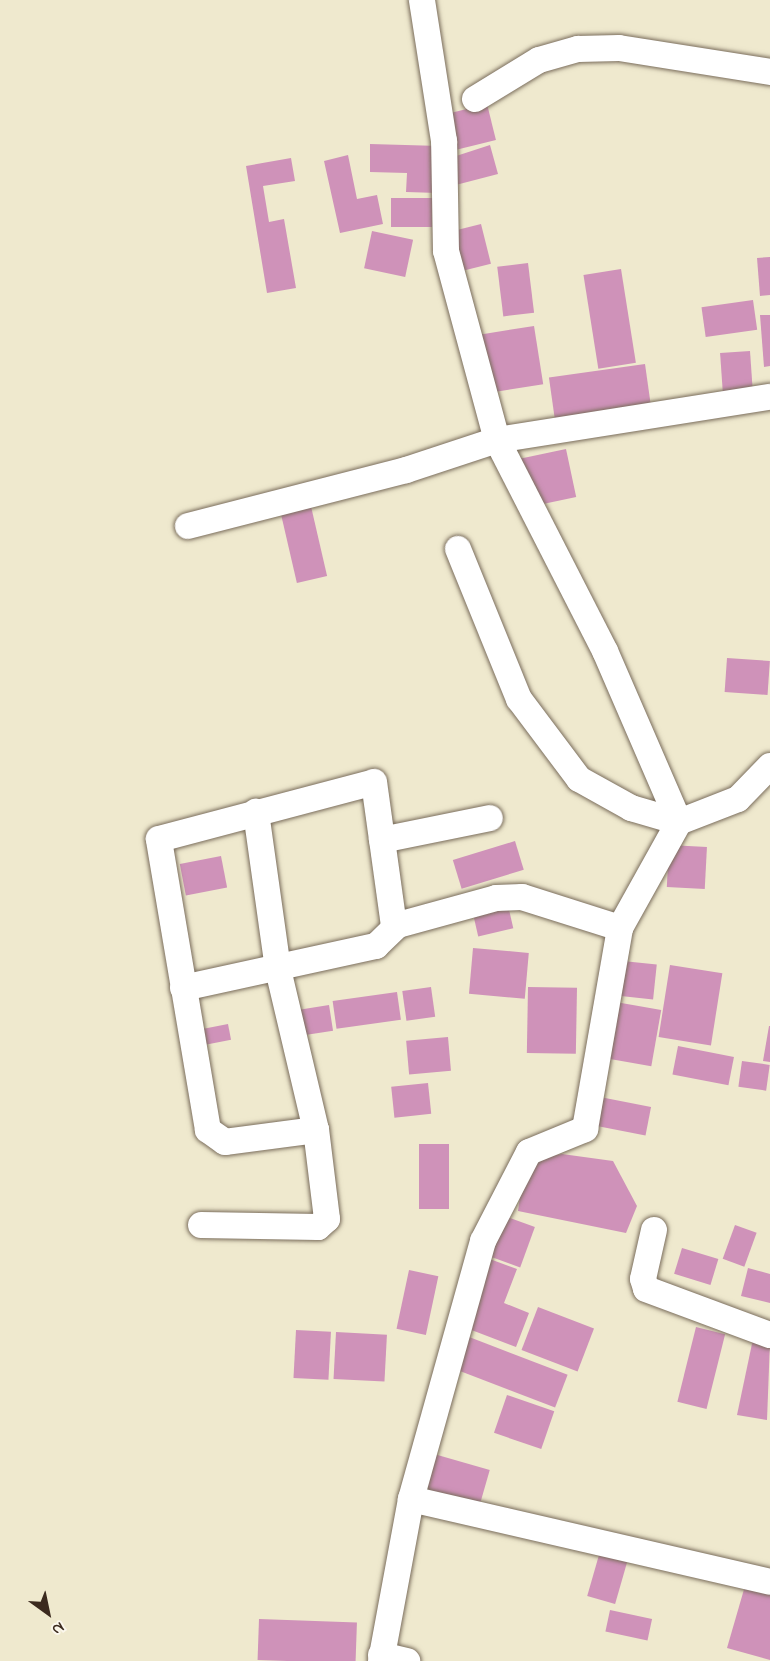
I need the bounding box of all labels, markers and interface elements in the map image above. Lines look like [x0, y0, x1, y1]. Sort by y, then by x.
north arrow [18, 1583, 78, 1643]
text: N [47, 1615, 69, 1641]

